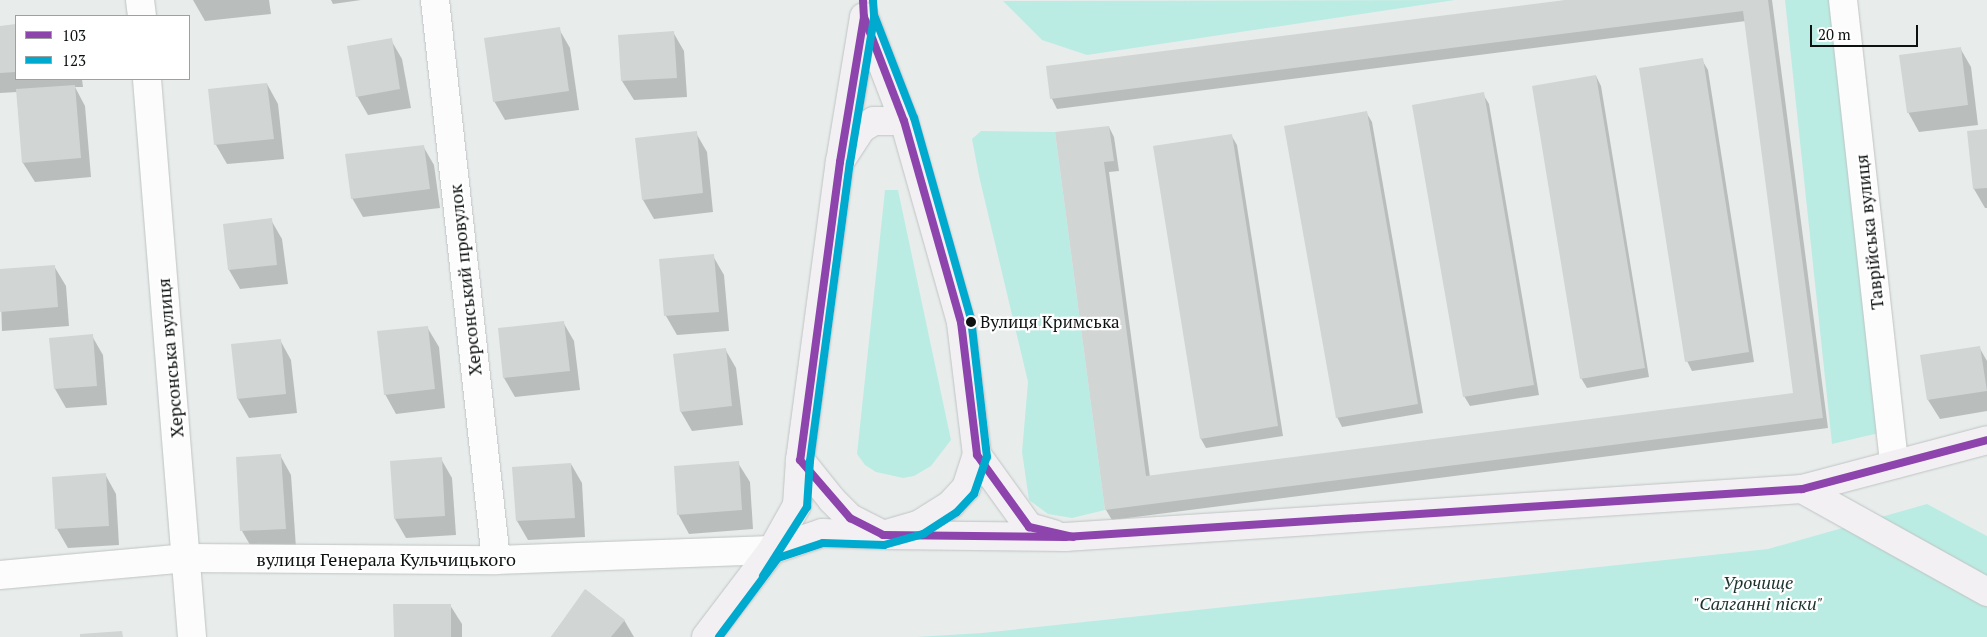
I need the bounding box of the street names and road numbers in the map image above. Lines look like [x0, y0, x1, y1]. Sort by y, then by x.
street label: Таврійська вулиця [1850, 153, 1888, 311]
street label: Херсонський провулок [444, 183, 486, 377]
street label: Херсонська вулиця [152, 277, 188, 439]
street label: вулиця Генерала Кульчицького [256, 548, 516, 570]

